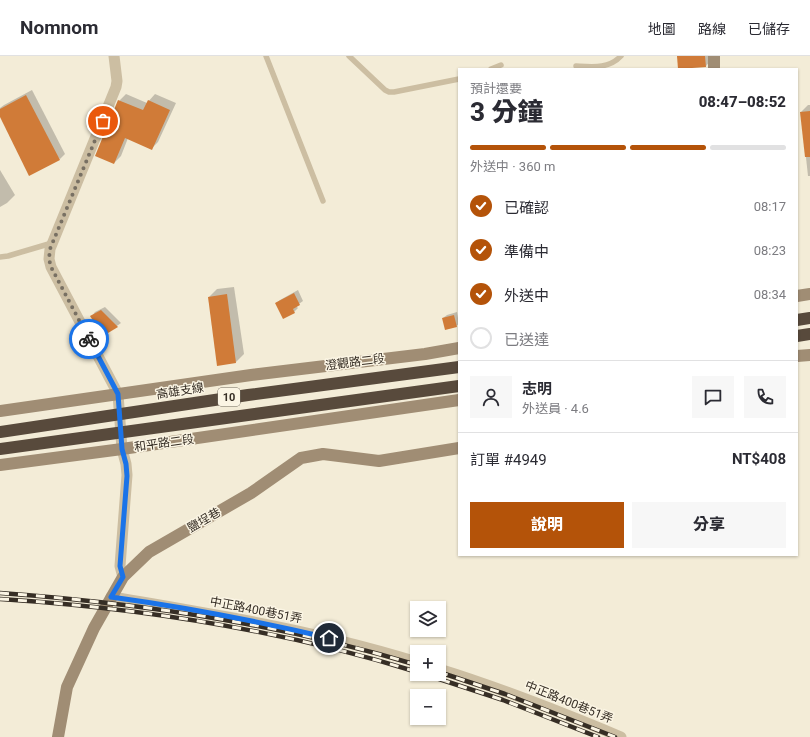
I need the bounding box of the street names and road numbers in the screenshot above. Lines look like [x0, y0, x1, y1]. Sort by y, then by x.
street label: 澄觀路二段 [324, 351, 386, 373]
street label: 高雄支線 [155, 380, 205, 402]
road number: 10 [218, 388, 240, 406]
street label: 和平路二段 [133, 432, 195, 454]
street label: 鹽埕巷 [185, 505, 223, 535]
street label: 中正路400巷51弄 [209, 594, 303, 626]
street label: 中正路400巷51弄 [523, 678, 615, 726]

